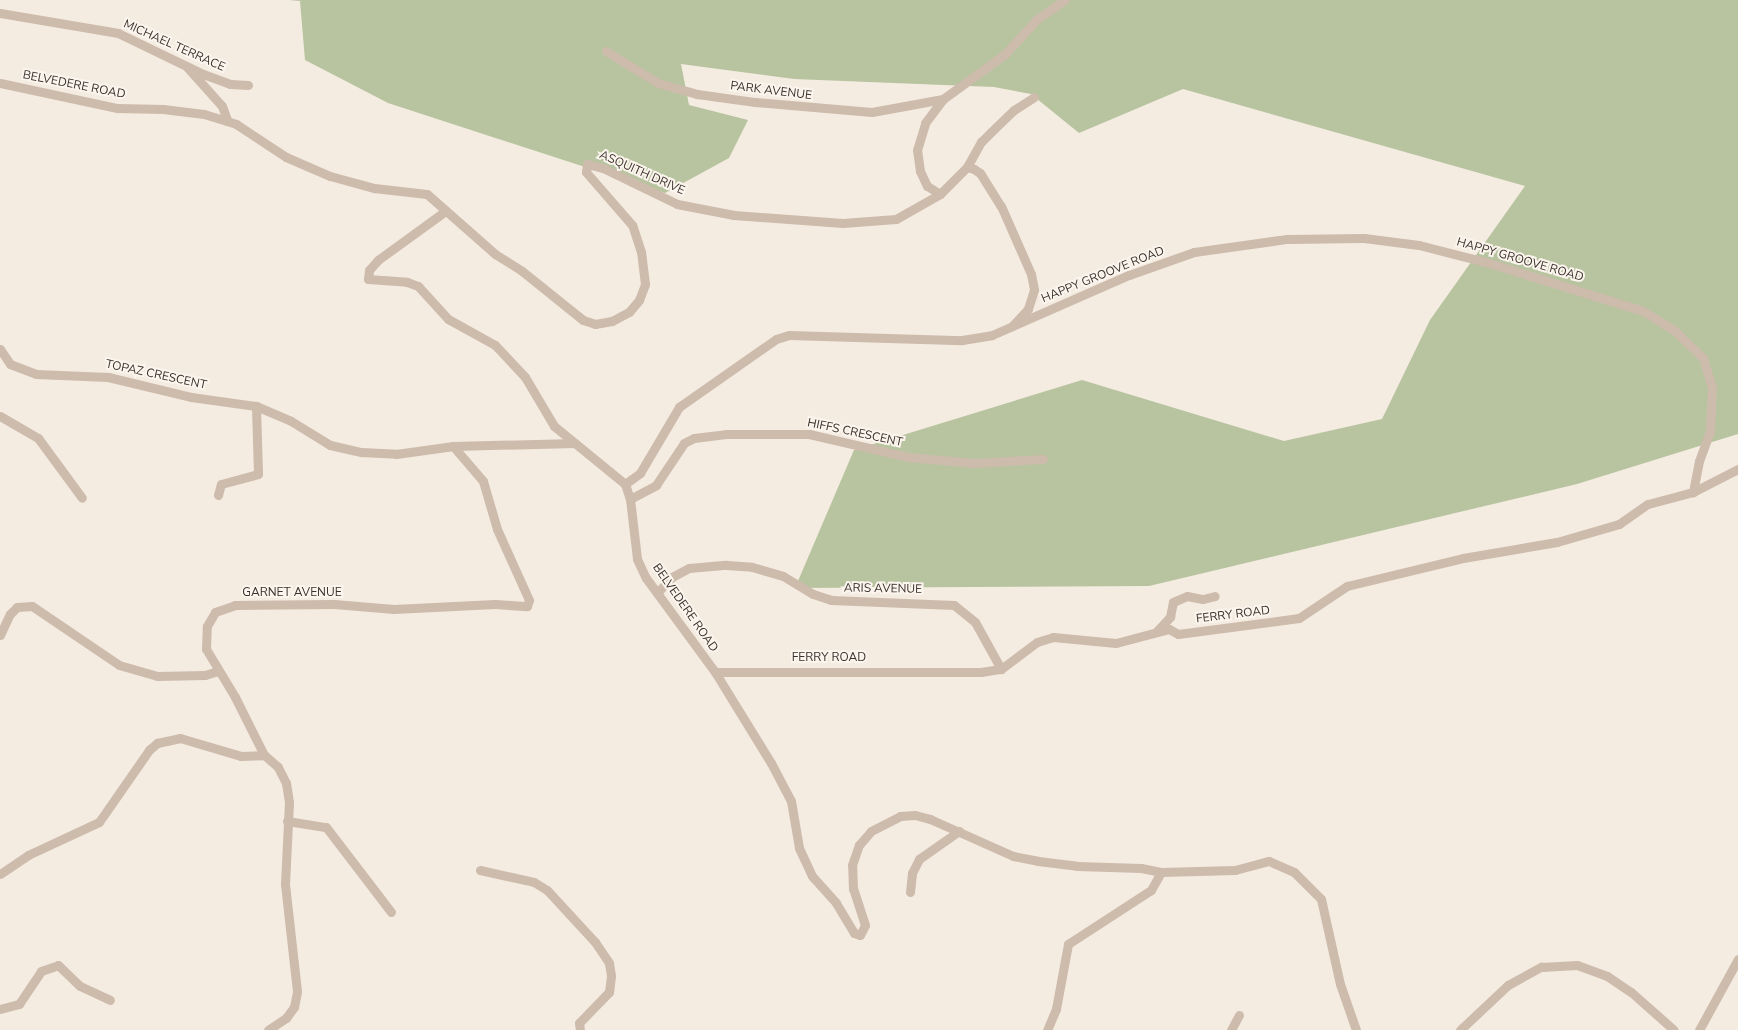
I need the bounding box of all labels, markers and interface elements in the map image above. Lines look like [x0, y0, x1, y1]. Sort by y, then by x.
street label: MICHAEL TERRACE [121, 17, 227, 75]
street label: BELVEDERE ROAD [21, 68, 127, 102]
street label: PARK AVENUE [729, 79, 813, 103]
street label: ASQUITH DRIVE [597, 148, 687, 198]
street label: HAPPY GROOVE ROAD [1455, 235, 1585, 285]
street label: HAPPY GROOVE ROAD [1039, 244, 1167, 306]
street label: TOPAZ CRESCENT [104, 357, 208, 393]
street label: HIFFS CRESCENT [806, 416, 904, 450]
street label: BELVEDERE ROAD [649, 561, 721, 655]
street label: ARIS AVENUE [844, 581, 922, 597]
street label: GARNET AVENUE [242, 586, 342, 600]
street label: FERRY ROAD [1195, 603, 1271, 627]
street label: FERRY ROAD [792, 651, 866, 665]

